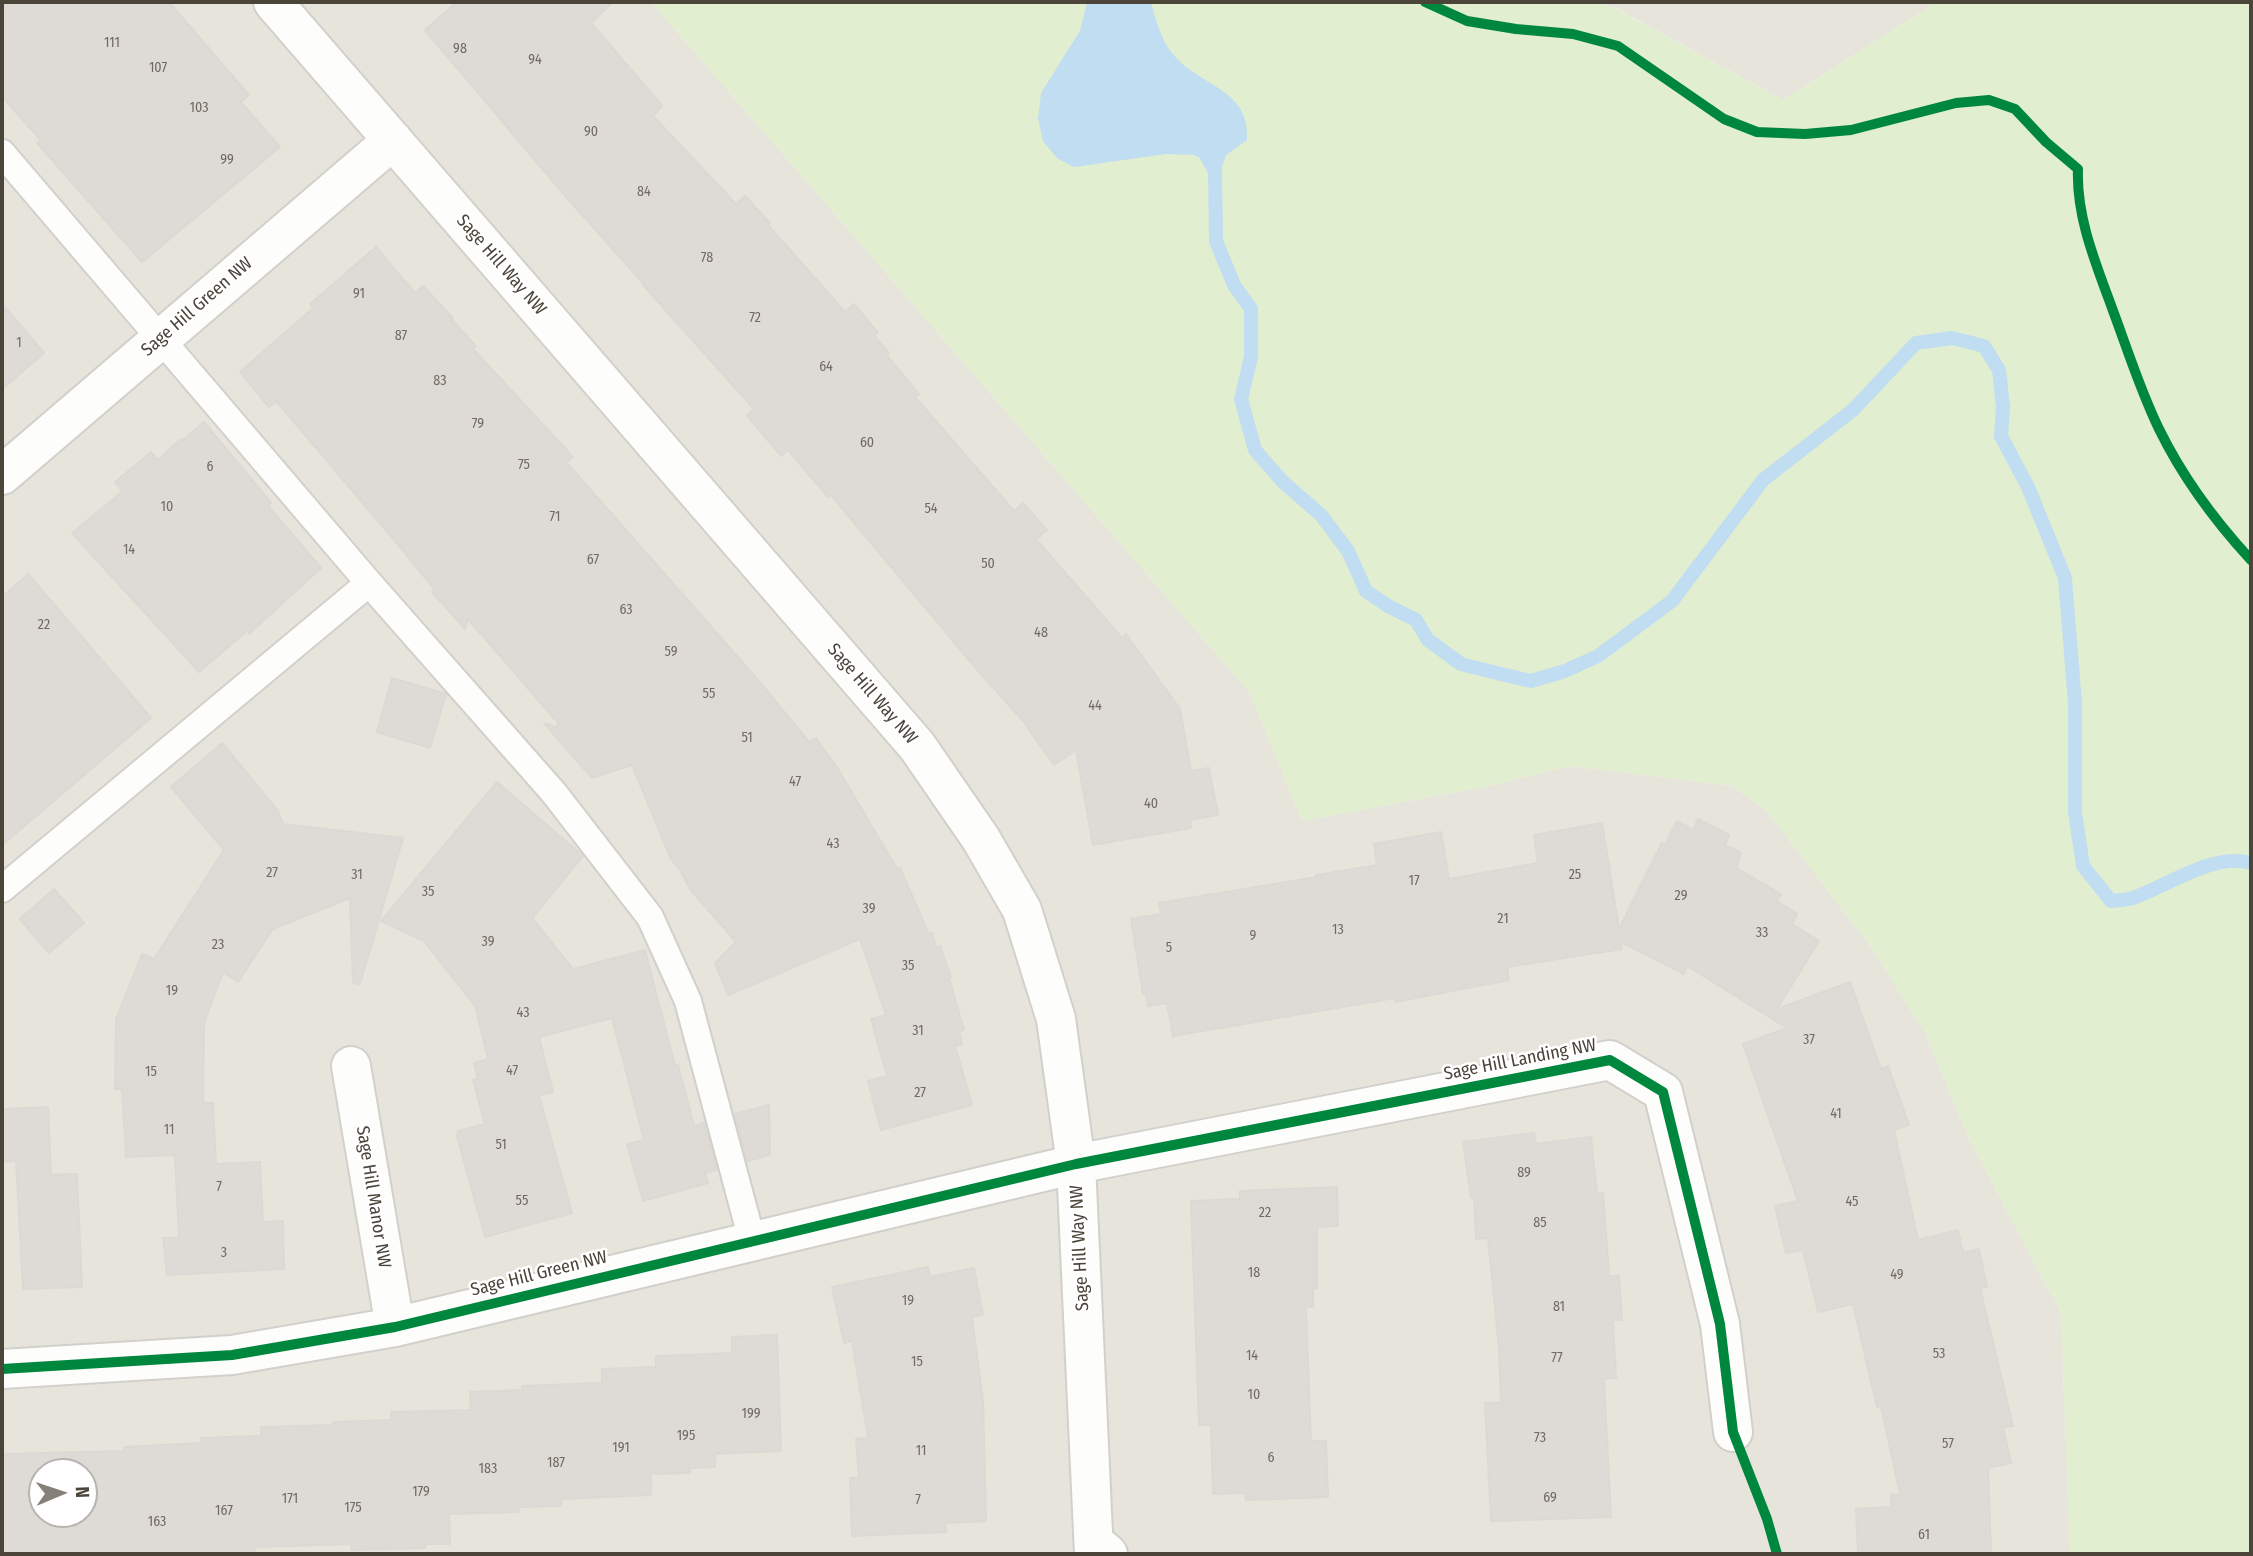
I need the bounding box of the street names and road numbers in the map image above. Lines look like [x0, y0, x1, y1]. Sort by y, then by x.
street label: Sage Hill Way NW [451, 210, 551, 320]
street label: Sage Hill Green NW [137, 253, 257, 361]
street label: Sage Hill Way NW [822, 639, 922, 749]
street label: Sage Hill Landing NW [1442, 1035, 1598, 1085]
street label: Sage Hill Manor NW [351, 1124, 395, 1270]
street label: Sage Hill Way NW [1066, 1184, 1094, 1312]
street label: Sage Hill Green NW [468, 1247, 610, 1301]

